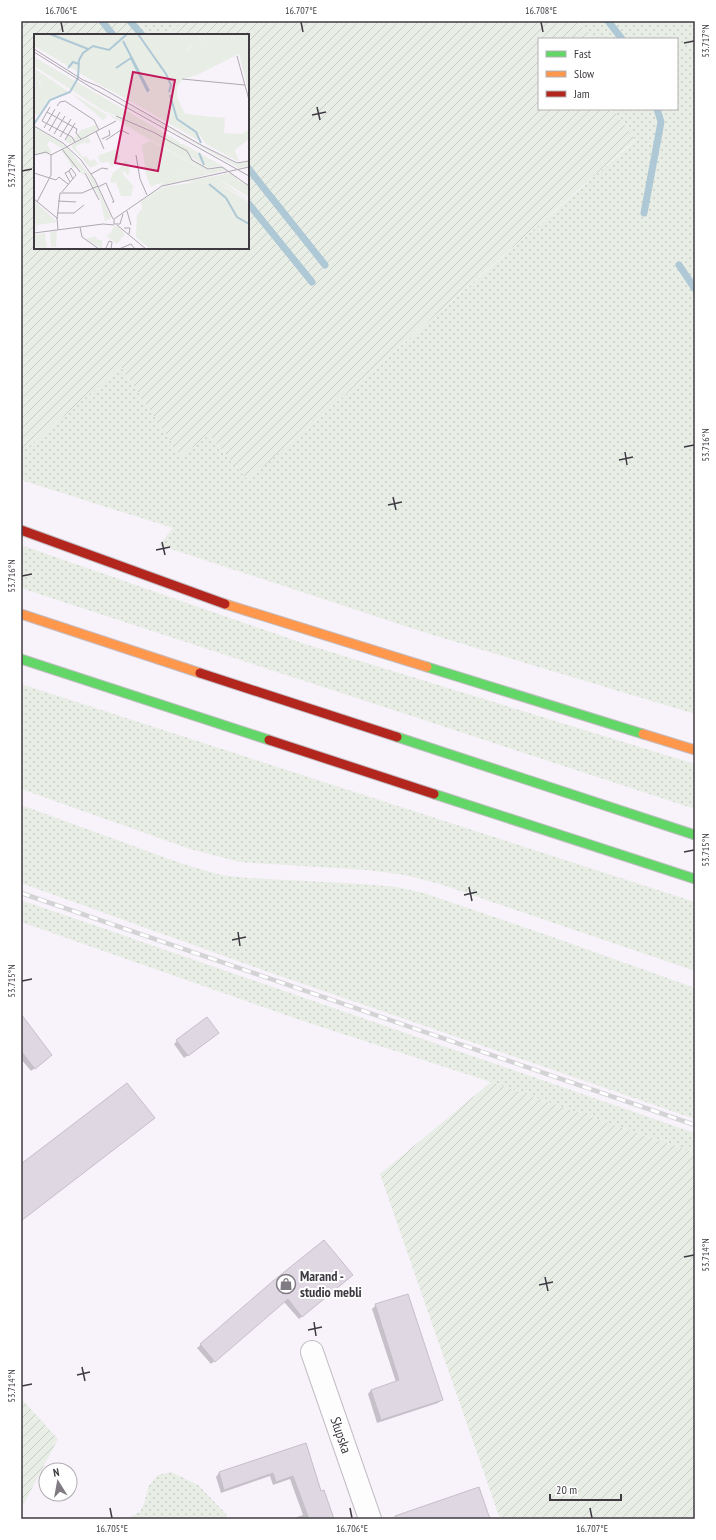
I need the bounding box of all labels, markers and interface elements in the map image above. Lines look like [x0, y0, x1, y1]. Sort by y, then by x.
text: 16.706°E [45, 4, 77, 17]
text: 16.707°E [285, 4, 317, 17]
text: 16.708°E [525, 4, 557, 17]
text: 53.717°N [699, 24, 712, 58]
inset map [34, 34, 249, 249]
legend [538, 38, 678, 110]
text: Fast [574, 46, 592, 61]
text: Slow [574, 66, 595, 81]
text: Jam [573, 86, 590, 101]
text: 53.717°N [5, 154, 18, 188]
text: 53.716°N [699, 428, 712, 462]
text: 53.716°N [5, 559, 18, 593]
text: 53.715°N [699, 833, 712, 867]
text: 53.715°N [5, 964, 18, 998]
text: 53.714°N [699, 1238, 712, 1272]
place label: Marand - studio mebli [300, 1267, 362, 1301]
shop icon: Marand - studio mebli [275, 1273, 297, 1295]
text: 53.714°N [5, 1369, 18, 1403]
street label: Słupska [326, 1414, 356, 1456]
north arrow [38, 1462, 78, 1502]
text: N [52, 1465, 60, 1480]
scale bar [550, 1476, 621, 1502]
text: 20 m [556, 1482, 577, 1497]
text: 16.705°E [96, 1522, 128, 1535]
text: 16.706°E [336, 1522, 368, 1535]
text: 16.707°E [576, 1522, 608, 1535]

